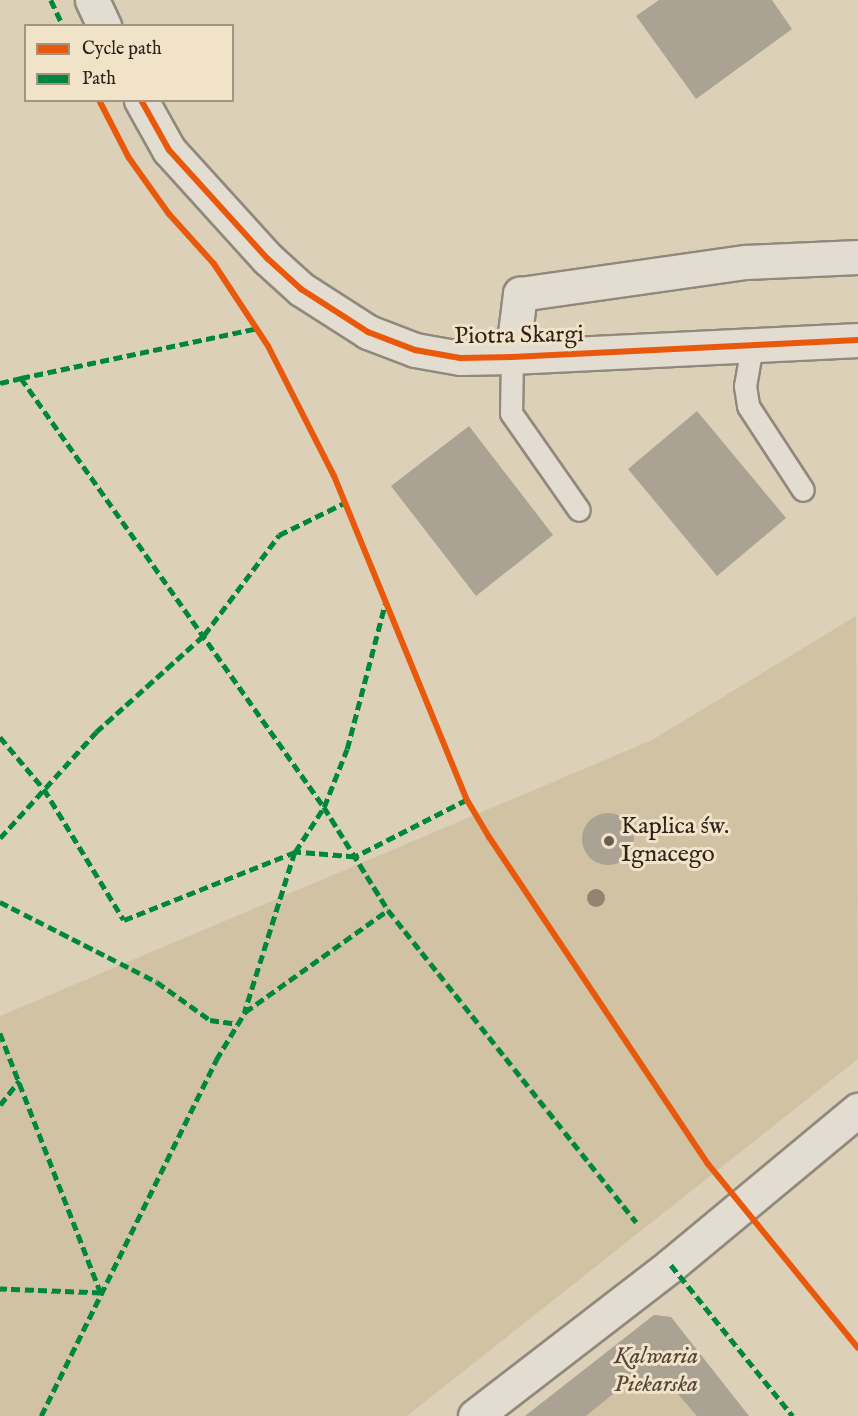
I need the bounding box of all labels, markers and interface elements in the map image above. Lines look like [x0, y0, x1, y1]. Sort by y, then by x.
legend [24, 24, 234, 102]
text: Cycle path [82, 38, 162, 61]
text: Path [82, 68, 116, 91]
street label: Piotra Skargi [454, 320, 584, 352]
place label: Kaplica św. Ignacego [621, 813, 729, 869]
marker: Kaplica św. Ignacego [602, 834, 616, 848]
park label: Kalwaria Piekarska [614, 1343, 698, 1399]

